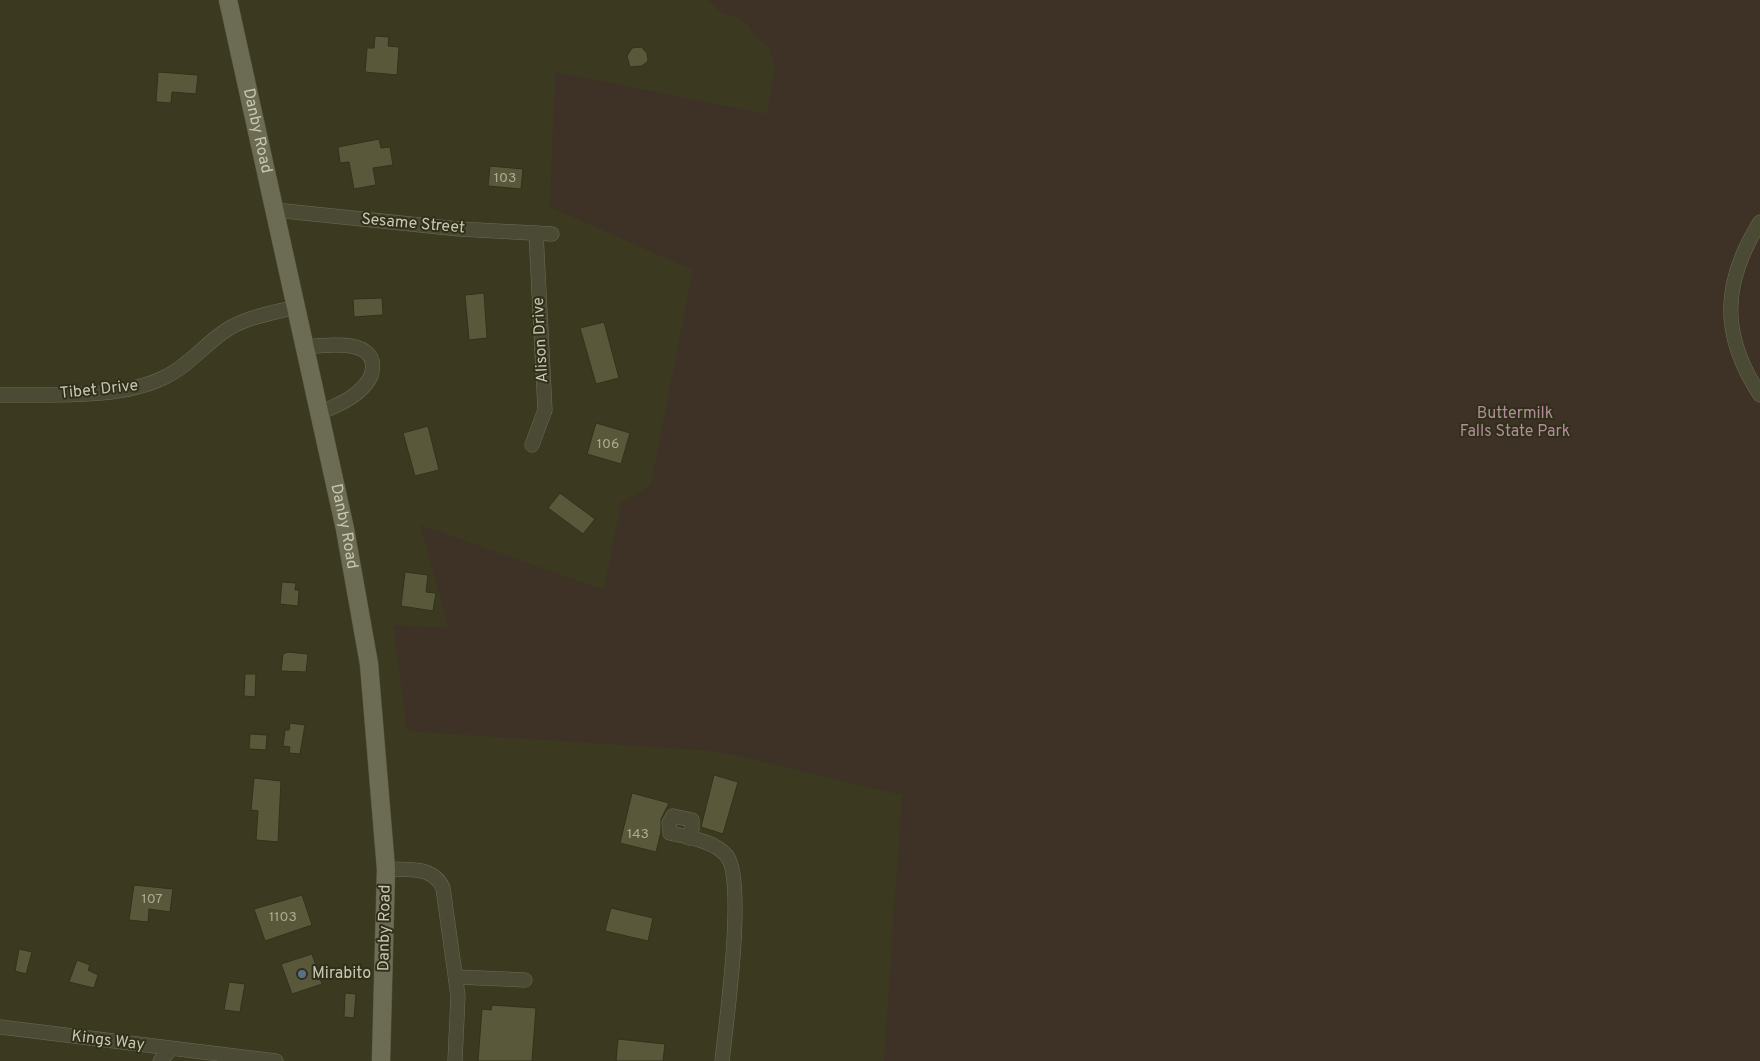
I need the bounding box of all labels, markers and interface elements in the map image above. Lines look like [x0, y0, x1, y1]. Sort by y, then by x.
street label: Danby Road [238, 86, 276, 175]
house number: 103 [494, 170, 516, 187]
street label: Sesame Street [360, 210, 466, 238]
street label: Alison Drive [529, 297, 553, 383]
street label: Tibet Drive [59, 376, 139, 404]
park label: Buttermilk Falls State Park [1460, 404, 1570, 442]
house number: 106 [597, 436, 619, 453]
street label: Danby Road [325, 482, 362, 571]
house number: 143 [627, 826, 649, 843]
street label: Danby Road [374, 885, 396, 971]
house number: 107 [141, 891, 163, 908]
house number: 1103 [269, 909, 297, 926]
place label: Mirabito [312, 964, 371, 984]
marker: Mirabito [296, 968, 308, 980]
street label: Kings Way [70, 1027, 146, 1055]

